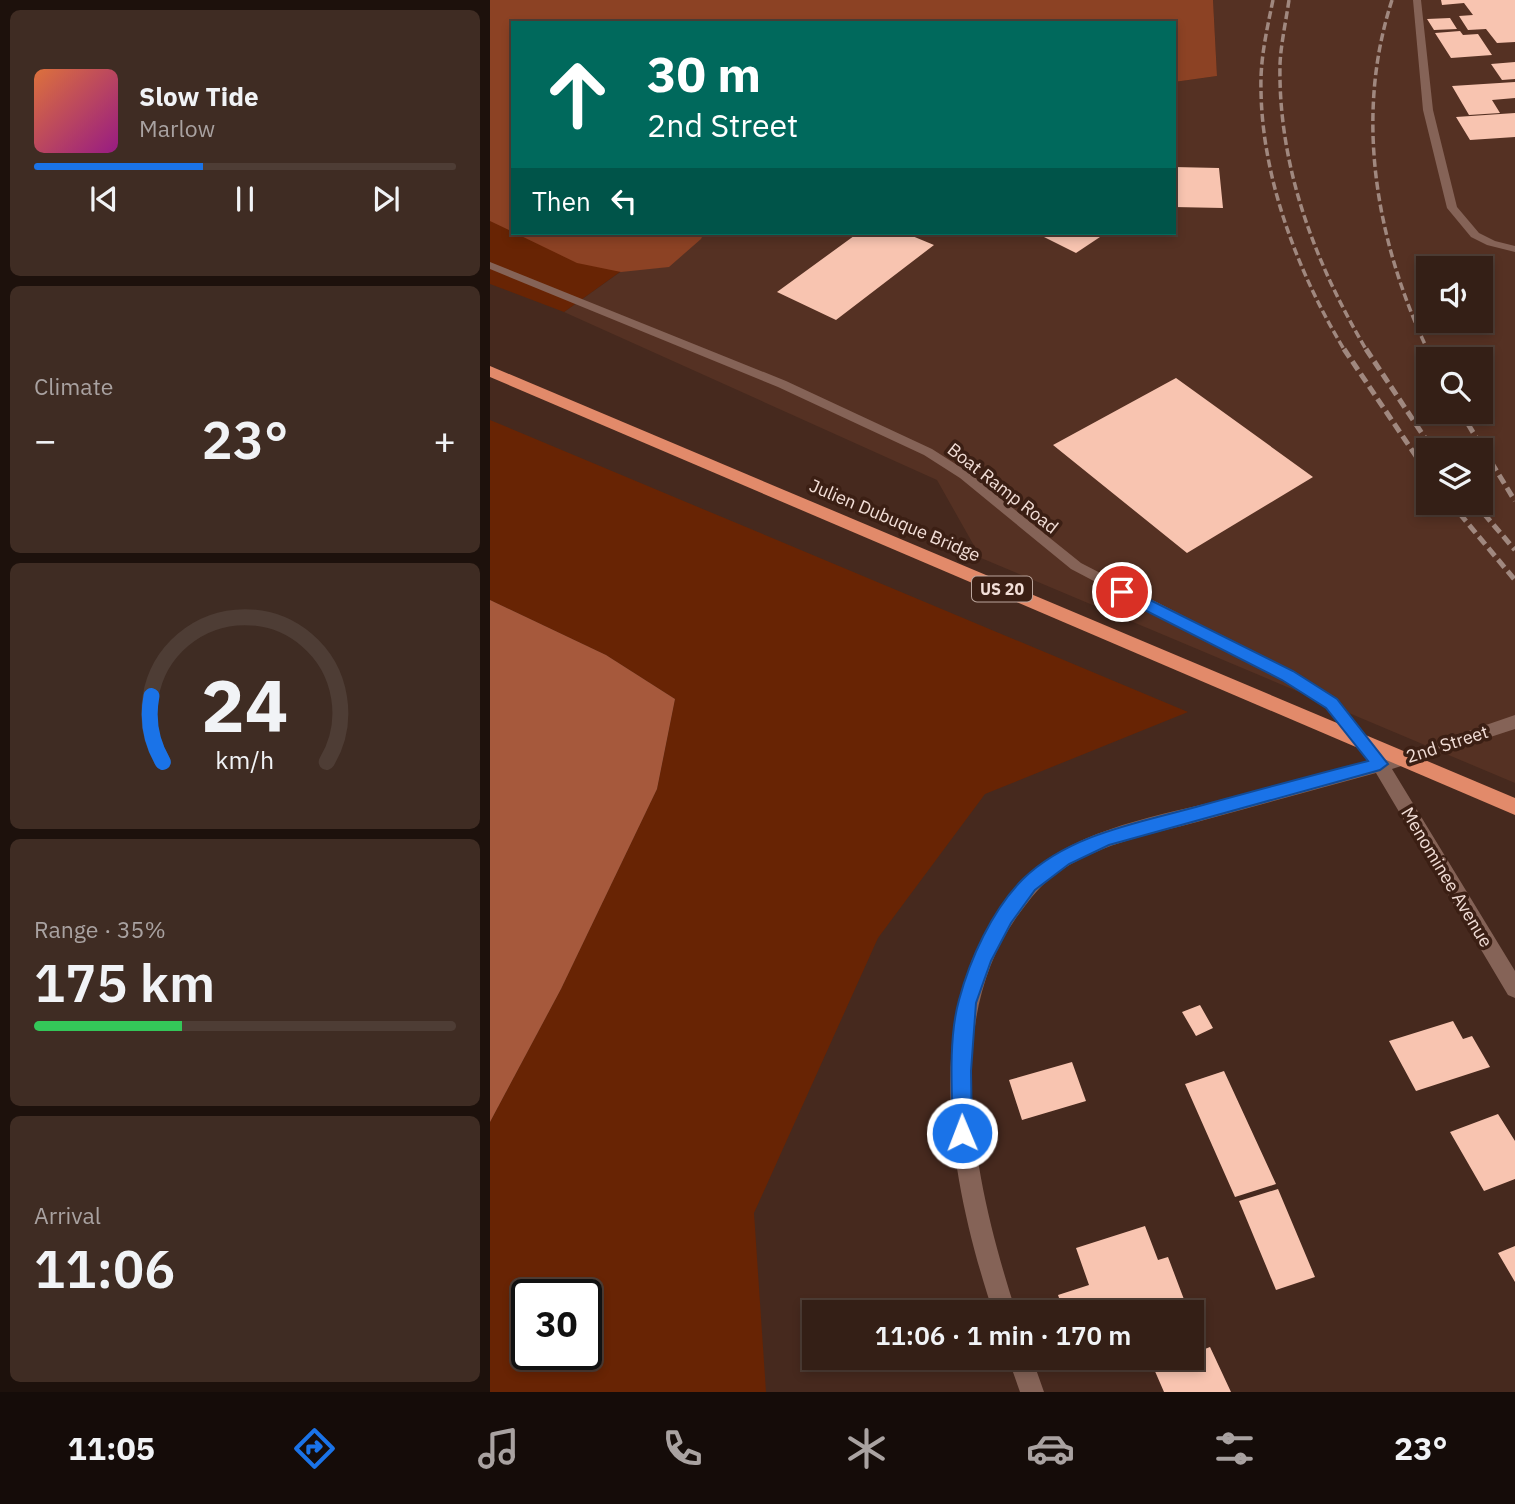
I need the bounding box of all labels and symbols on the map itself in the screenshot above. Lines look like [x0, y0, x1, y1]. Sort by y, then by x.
street label: Boat Ramp Road [943, 437, 1063, 539]
street label: Julien Dubuque Bridge [806, 474, 984, 566]
pin [1092, 562, 1152, 622]
road number: US 20 [972, 576, 1032, 602]
street label: 2nd Street [1403, 720, 1491, 768]
street label: Menominee Avenue [1396, 803, 1498, 951]
position arrow [925, 1096, 999, 1170]
speed limit sign: 30 [511, 1279, 602, 1370]

